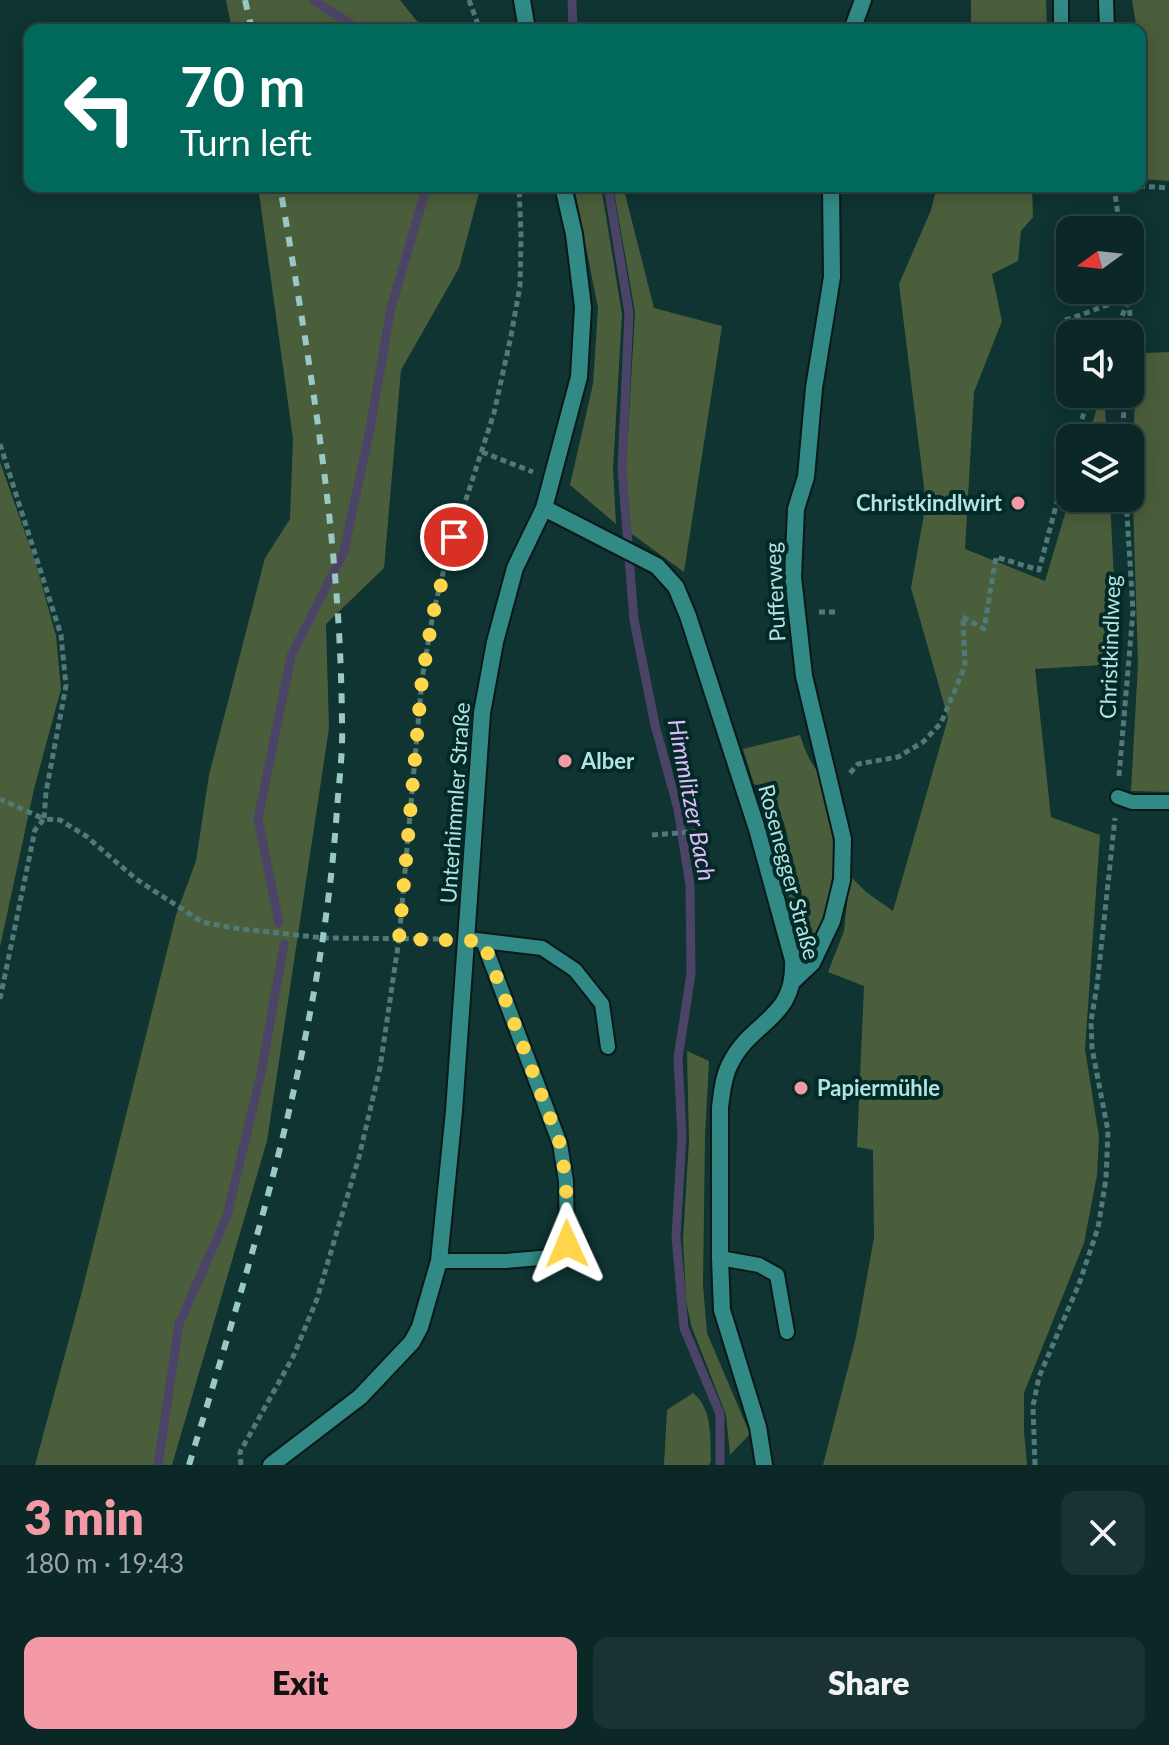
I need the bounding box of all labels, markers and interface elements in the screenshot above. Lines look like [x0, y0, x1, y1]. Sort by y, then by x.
text: 70 m [180, 52, 305, 119]
icon: left [48, 56, 152, 160]
text: Turn left [180, 120, 312, 164]
north arrow [1056, 216, 1144, 304]
map controls [1056, 216, 1144, 512]
button: sound [1056, 320, 1144, 408]
button: layers [1056, 424, 1144, 512]
place label: Christkindlwirt [856, 489, 1003, 516]
marker: Christkindlwirt [1009, 494, 1027, 512]
pin [420, 503, 488, 571]
icon: arrive [432, 515, 476, 559]
street label: Pufferweg [758, 542, 791, 642]
street label: Christkindlweg [1093, 575, 1126, 719]
street label: Unterhimmler Straße [434, 701, 475, 904]
water label: Himmlitzer Bach [663, 716, 722, 883]
place label: Alber [580, 747, 635, 774]
marker: Alber [556, 752, 574, 770]
street label: Rosenegger Straße [753, 781, 826, 963]
place label: Papiermühle [817, 1074, 940, 1101]
marker: Papiermühle [792, 1079, 810, 1097]
position arrow [525, 1202, 609, 1286]
text: 3 min [24, 1488, 144, 1545]
button: close [1061, 1491, 1145, 1575]
text: 180 m · 19:43 [24, 1547, 184, 1579]
button: Exit [24, 1637, 577, 1729]
button: Share [593, 1637, 1145, 1729]

